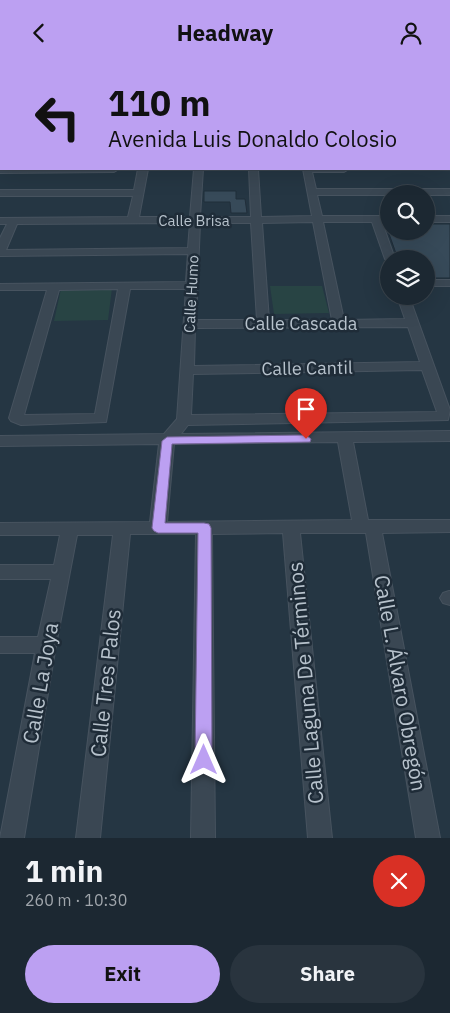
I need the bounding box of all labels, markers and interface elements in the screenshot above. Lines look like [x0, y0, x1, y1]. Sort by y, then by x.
text: Headway [177, 18, 273, 47]
icon: back [25, 19, 53, 47]
icon: person [397, 19, 425, 47]
text: 110 m [108, 80, 211, 126]
icon: left [25, 85, 90, 150]
text: Avenida Luis Donaldo Colosio [108, 124, 397, 153]
map controls [380, 185, 435, 305]
button: search [380, 185, 435, 240]
street label: Calle Brisa [158, 211, 230, 230]
button: layers [380, 250, 435, 305]
street label: Calle Humo [179, 255, 203, 333]
street label: Calle Cascada [245, 312, 358, 335]
street label: Calle Cantil [261, 356, 353, 380]
pin [285, 388, 327, 439]
icon: arrive [292, 395, 320, 423]
street label: Calle Laguna De Términos [280, 561, 330, 805]
street label: Calle L. Álvaro Obregón [368, 573, 434, 793]
street label: Calle Tres Palos [83, 608, 127, 758]
street label: Calle La Joya [16, 620, 64, 746]
position arrow [177, 733, 229, 785]
text: 1 min [25, 851, 103, 890]
button: close [373, 855, 425, 907]
text: 260 m · 10:30 [25, 890, 127, 910]
button: Exit [25, 945, 220, 1003]
button: Share [230, 945, 425, 1003]

